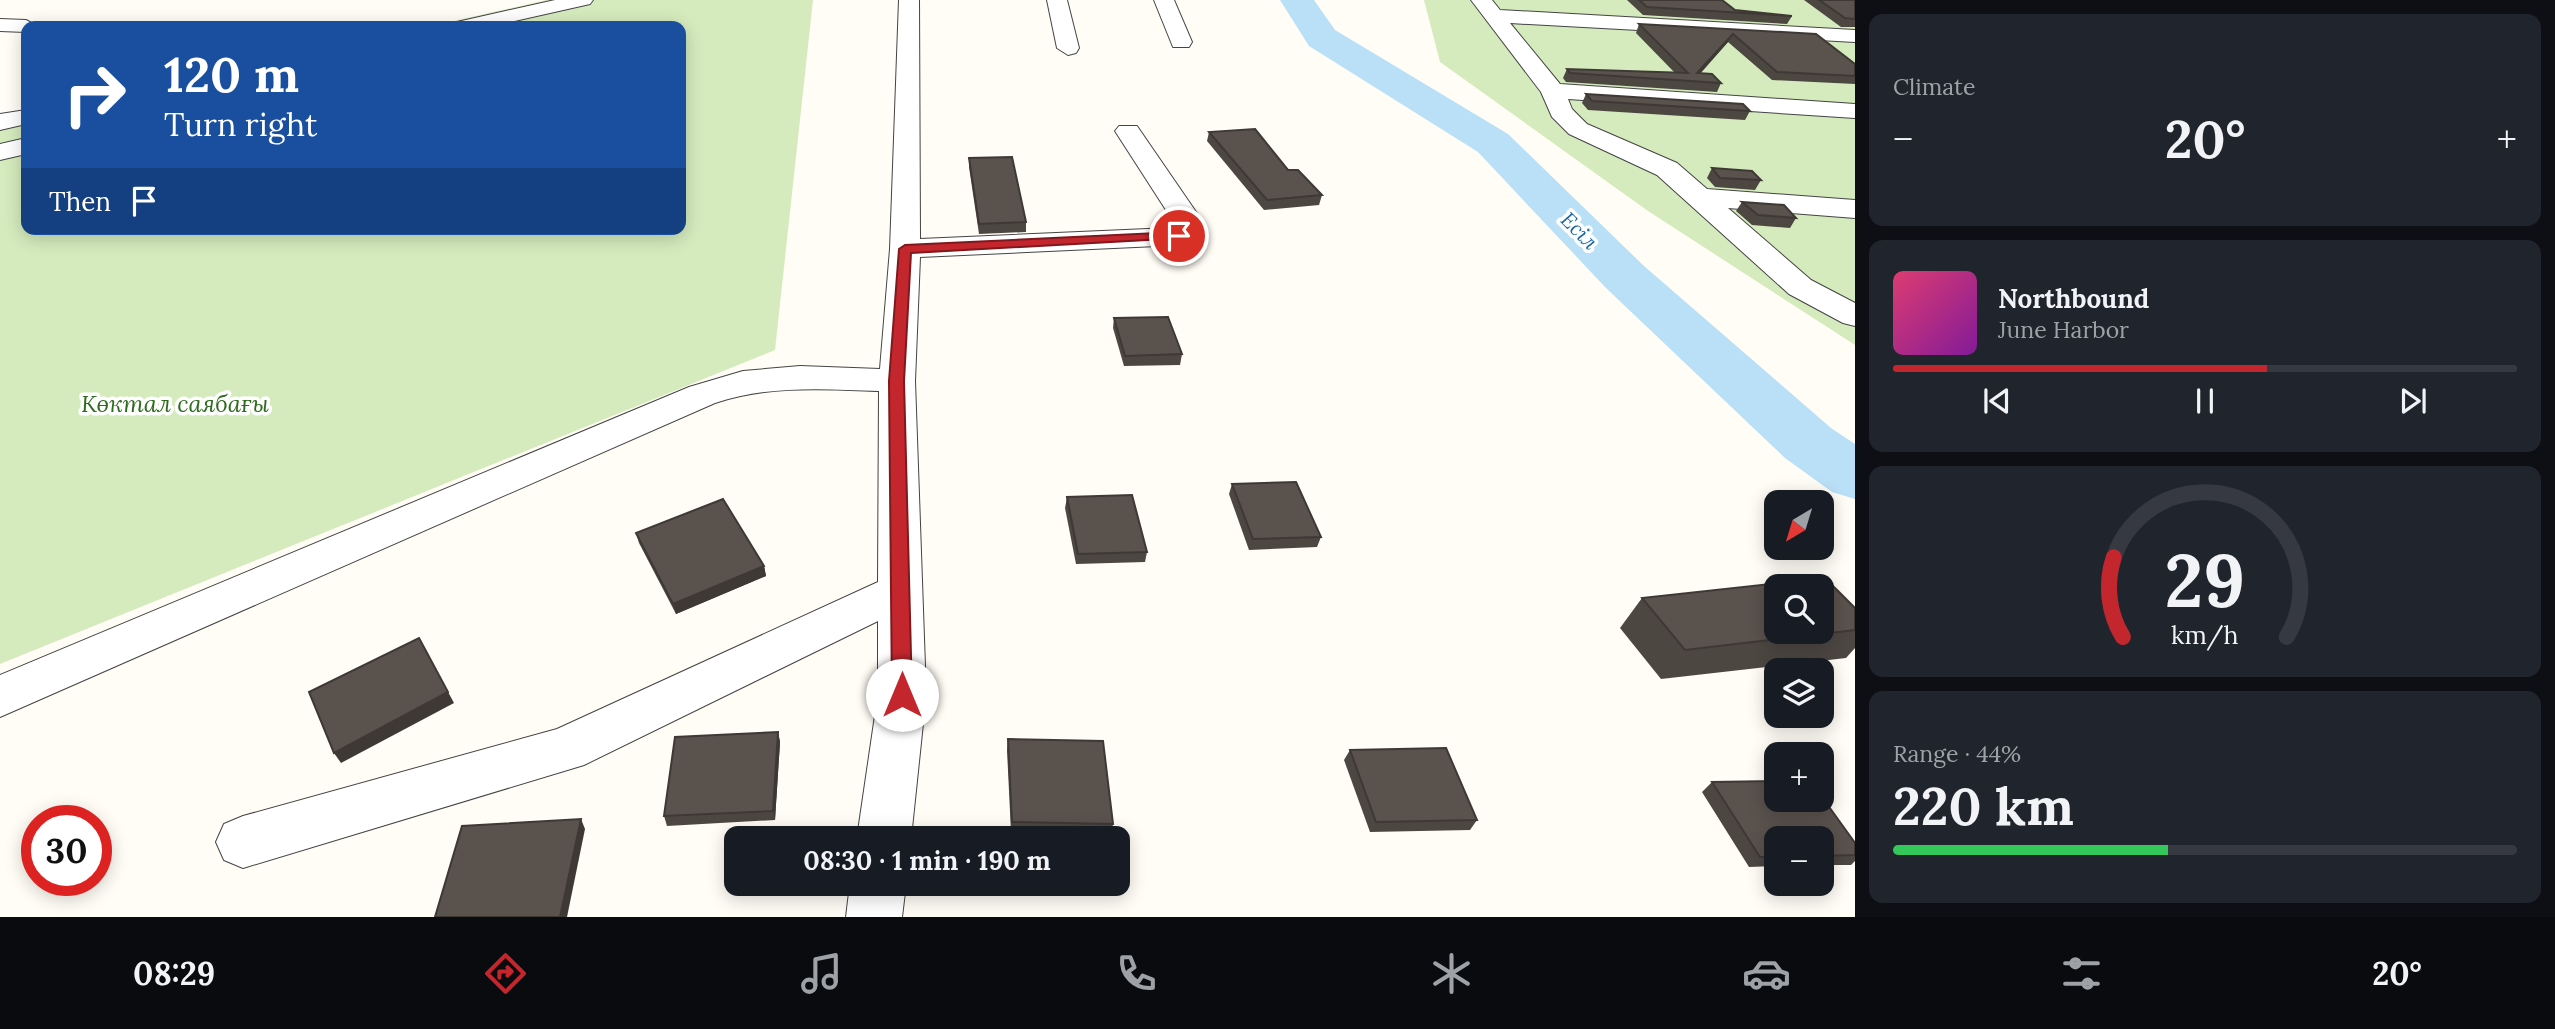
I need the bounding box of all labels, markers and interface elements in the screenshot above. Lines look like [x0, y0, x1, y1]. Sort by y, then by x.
text: 120 m [164, 43, 299, 105]
icon: right [49, 49, 140, 140]
text: Climate [1893, 72, 1975, 101]
text: Turn right [164, 104, 317, 145]
text: 20° [2165, 106, 2245, 172]
text: − [1893, 115, 1913, 163]
text: + [2497, 115, 2517, 163]
icon: arrive [125, 182, 163, 220]
text: Then [49, 185, 111, 218]
pin [1149, 206, 1209, 266]
water label: Есіл [1555, 206, 1604, 255]
icon: arrive [1160, 217, 1198, 255]
text: Northbound [1998, 282, 2149, 315]
text: June Harbor [1998, 315, 2129, 344]
icon: previous [1978, 382, 2016, 420]
icon: pause [2186, 382, 2224, 420]
icon: next [2394, 382, 2432, 420]
park label: Көктал саябағы [81, 388, 269, 419]
north arrow [1764, 490, 1834, 560]
map controls [1764, 490, 1834, 896]
text: 29 [2165, 535, 2245, 628]
button: search [1764, 574, 1834, 644]
text: km/h [2171, 619, 2239, 651]
position arrow [865, 658, 939, 732]
button: layers [1764, 658, 1834, 728]
text: Range · 44% [1893, 739, 2021, 768]
button: + [1764, 742, 1834, 812]
text: 220 km [1893, 773, 2074, 839]
speed limit sign: 30 [21, 805, 112, 896]
button: − [1764, 826, 1834, 896]
text: 08:30 · 1 min · 190 m [803, 844, 1051, 877]
icon: directions [481, 949, 530, 998]
icon: music [797, 949, 846, 998]
icon: phone [1112, 949, 1161, 998]
icon: climate [1427, 949, 1476, 998]
icon: car [1742, 949, 1791, 998]
icon: filters [2057, 949, 2106, 998]
text: 08:29 [133, 953, 215, 994]
text: 20° [2372, 953, 2422, 994]

